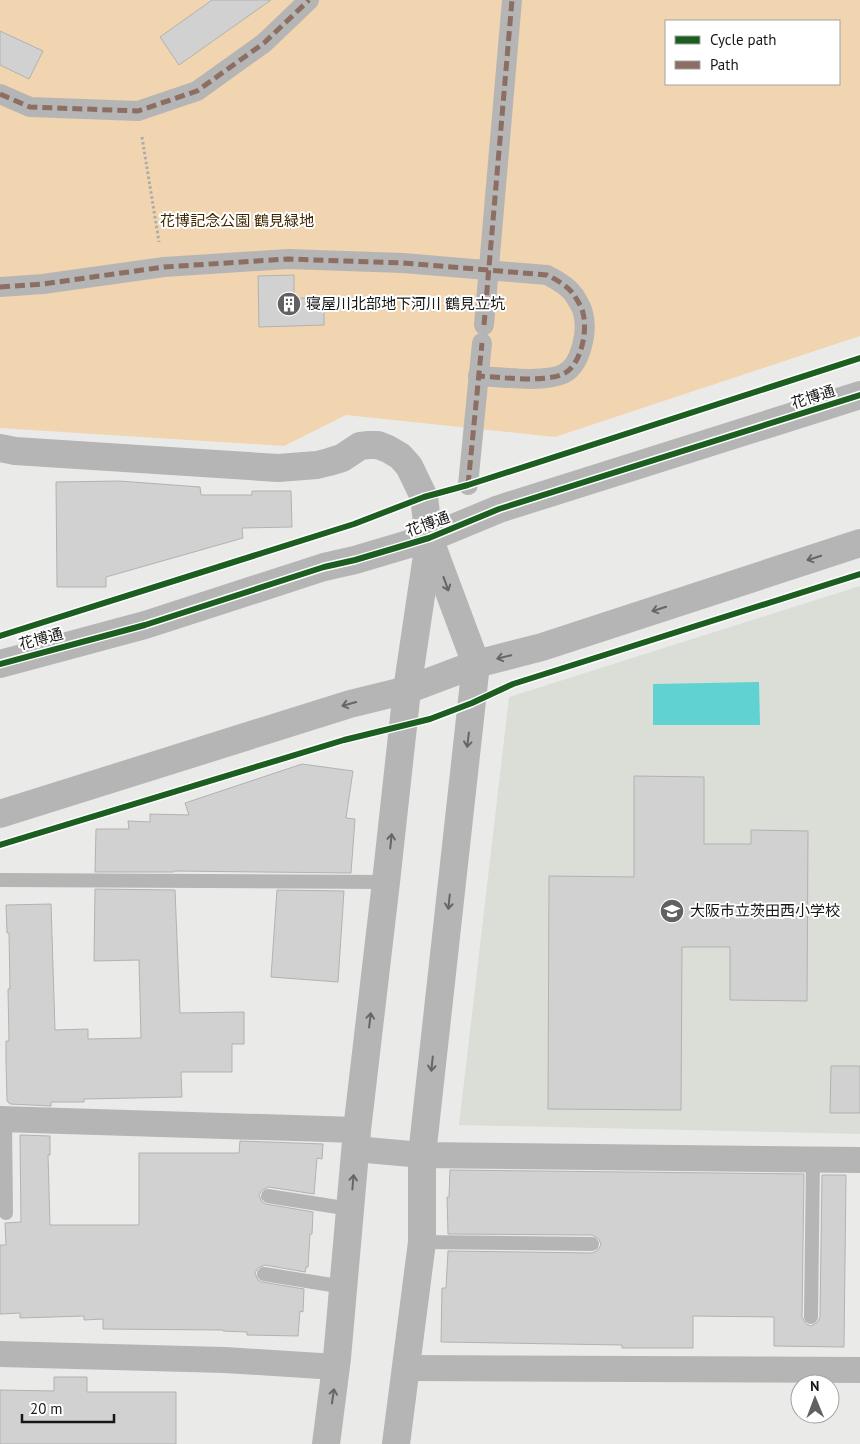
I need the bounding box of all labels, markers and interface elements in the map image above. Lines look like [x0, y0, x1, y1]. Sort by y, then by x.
legend [665, 20, 840, 85]
text: Cycle path [710, 30, 776, 49]
text: Path [710, 55, 739, 74]
park label: 花博記念公園 鶴見緑地 [160, 211, 314, 230]
building icon: 寝屋川北部地下河川 鶴見立坑 [276, 291, 302, 317]
place label: 寝屋川北部地下河川 鶴見立坑 [306, 294, 505, 313]
street label: 花博通 [789, 381, 837, 413]
street label: 花博通 [403, 507, 452, 540]
one-way arrow [806, 554, 822, 564]
one-way arrow [442, 576, 452, 591]
one-way arrow [652, 605, 668, 614]
street label: 花博通 [17, 624, 65, 654]
one-way arrow [496, 652, 512, 662]
one-way arrow [341, 700, 357, 710]
one-way arrow [463, 732, 473, 748]
one-way arrow [386, 834, 396, 850]
one-way arrow [444, 894, 454, 910]
school or university icon: 大阪市立茨田西小学校 [659, 898, 685, 924]
place label: 大阪市立茨田西小学校 [690, 901, 840, 920]
one-way arrow [365, 1012, 375, 1028]
one-way arrow [427, 1055, 437, 1071]
one-way arrow [348, 1174, 357, 1190]
north arrow [790, 1374, 840, 1424]
text: N [810, 1377, 820, 1395]
one-way arrow [328, 1388, 338, 1404]
scale bar [22, 1392, 115, 1424]
text: 20 m [30, 1399, 63, 1418]

